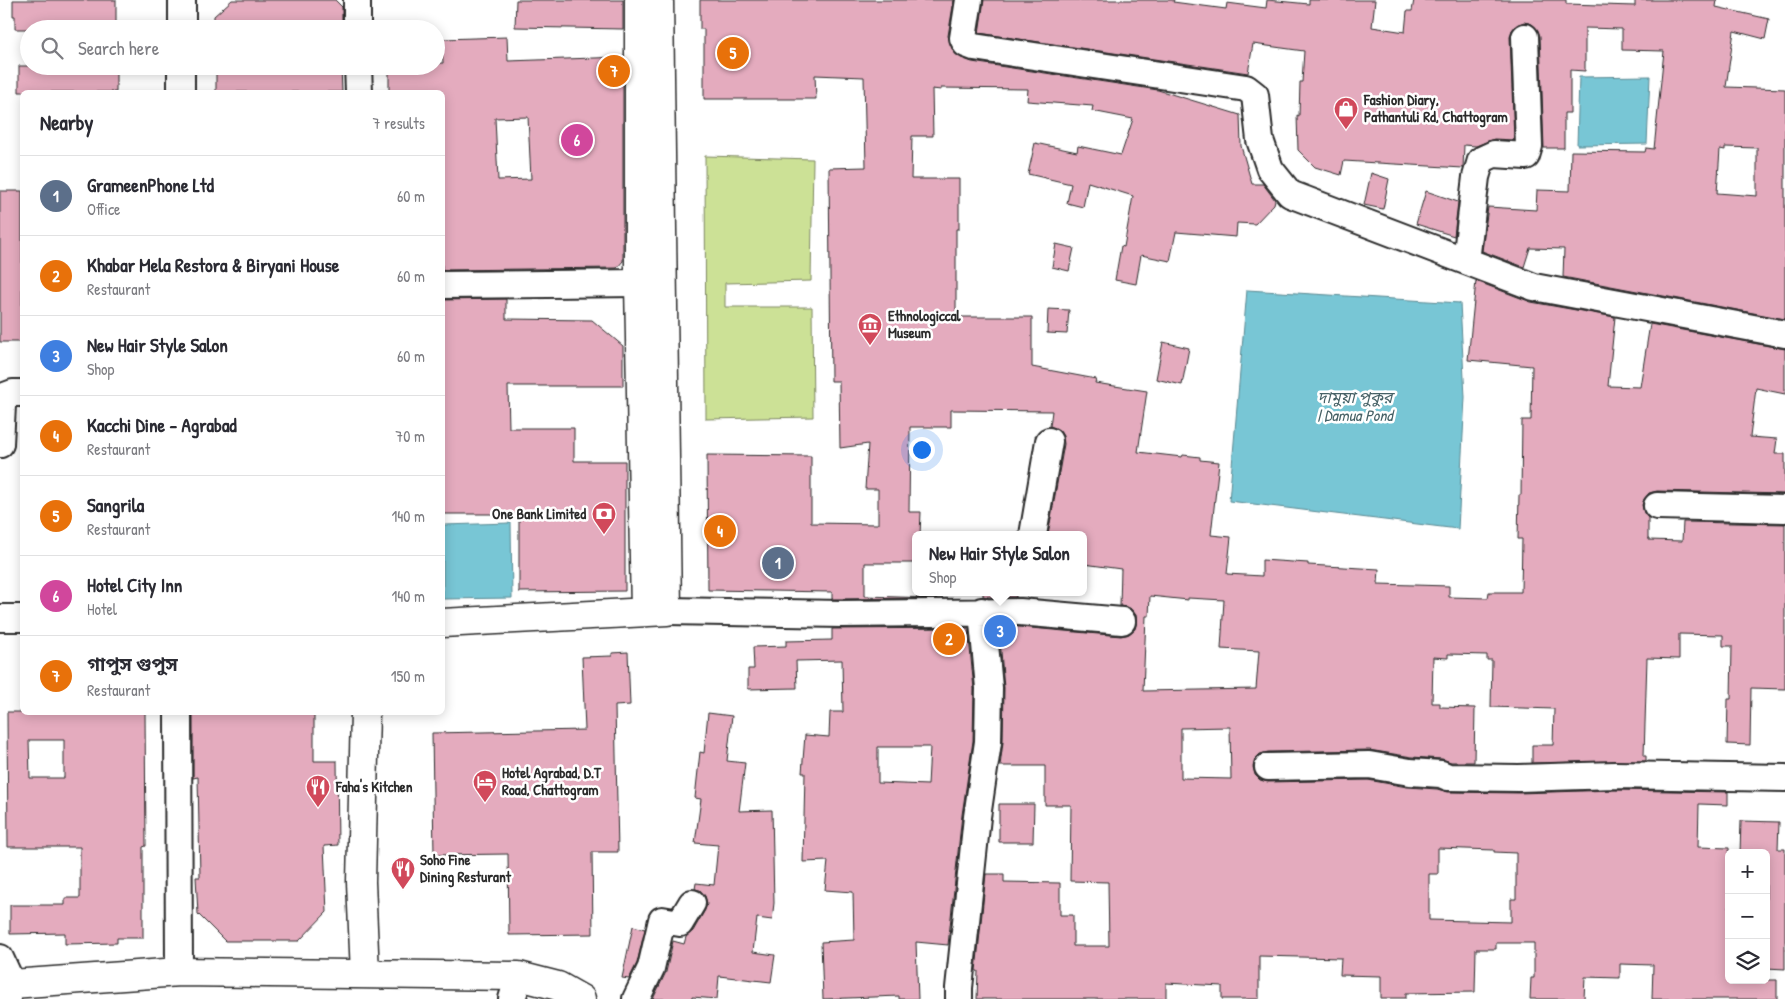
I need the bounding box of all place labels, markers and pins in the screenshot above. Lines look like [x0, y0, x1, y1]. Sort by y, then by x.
pin: 5 [717, 34, 749, 72]
pin: 7 [598, 52, 630, 90]
place label: Fashion Diary, Pathantuli Rd, Chattogram [1363, 89, 1508, 128]
shop icon: Fashion Diary, Pathantuli Rd, Chattogram [1333, 96, 1359, 130]
pin: 6 [561, 121, 593, 159]
place label: Ethnologiccal Museum [888, 305, 962, 343]
museum icon: Ethnologiccal Museum [857, 312, 883, 346]
bank icon: One Bank Limited [591, 501, 617, 535]
place label: One Bank Limited [492, 503, 586, 524]
pin: 4 [704, 512, 736, 550]
pin: 1 [762, 544, 794, 582]
pin: 3 [984, 612, 1016, 650]
pin: 2 [933, 620, 965, 658]
place label: Hotel Agrabad, D.T Road, Chattogram [502, 762, 602, 801]
hotel icon: Hotel Agrabad, D.T Road, Chattogram [472, 769, 498, 803]
restaurant icon: Faha's Kitchen [305, 774, 331, 808]
place label: Faha's Kitchen [335, 776, 413, 797]
place label: Soho Fine Dining Resturant [420, 849, 512, 888]
restaurant icon: Soho Fine Dining Resturant [390, 856, 416, 890]

